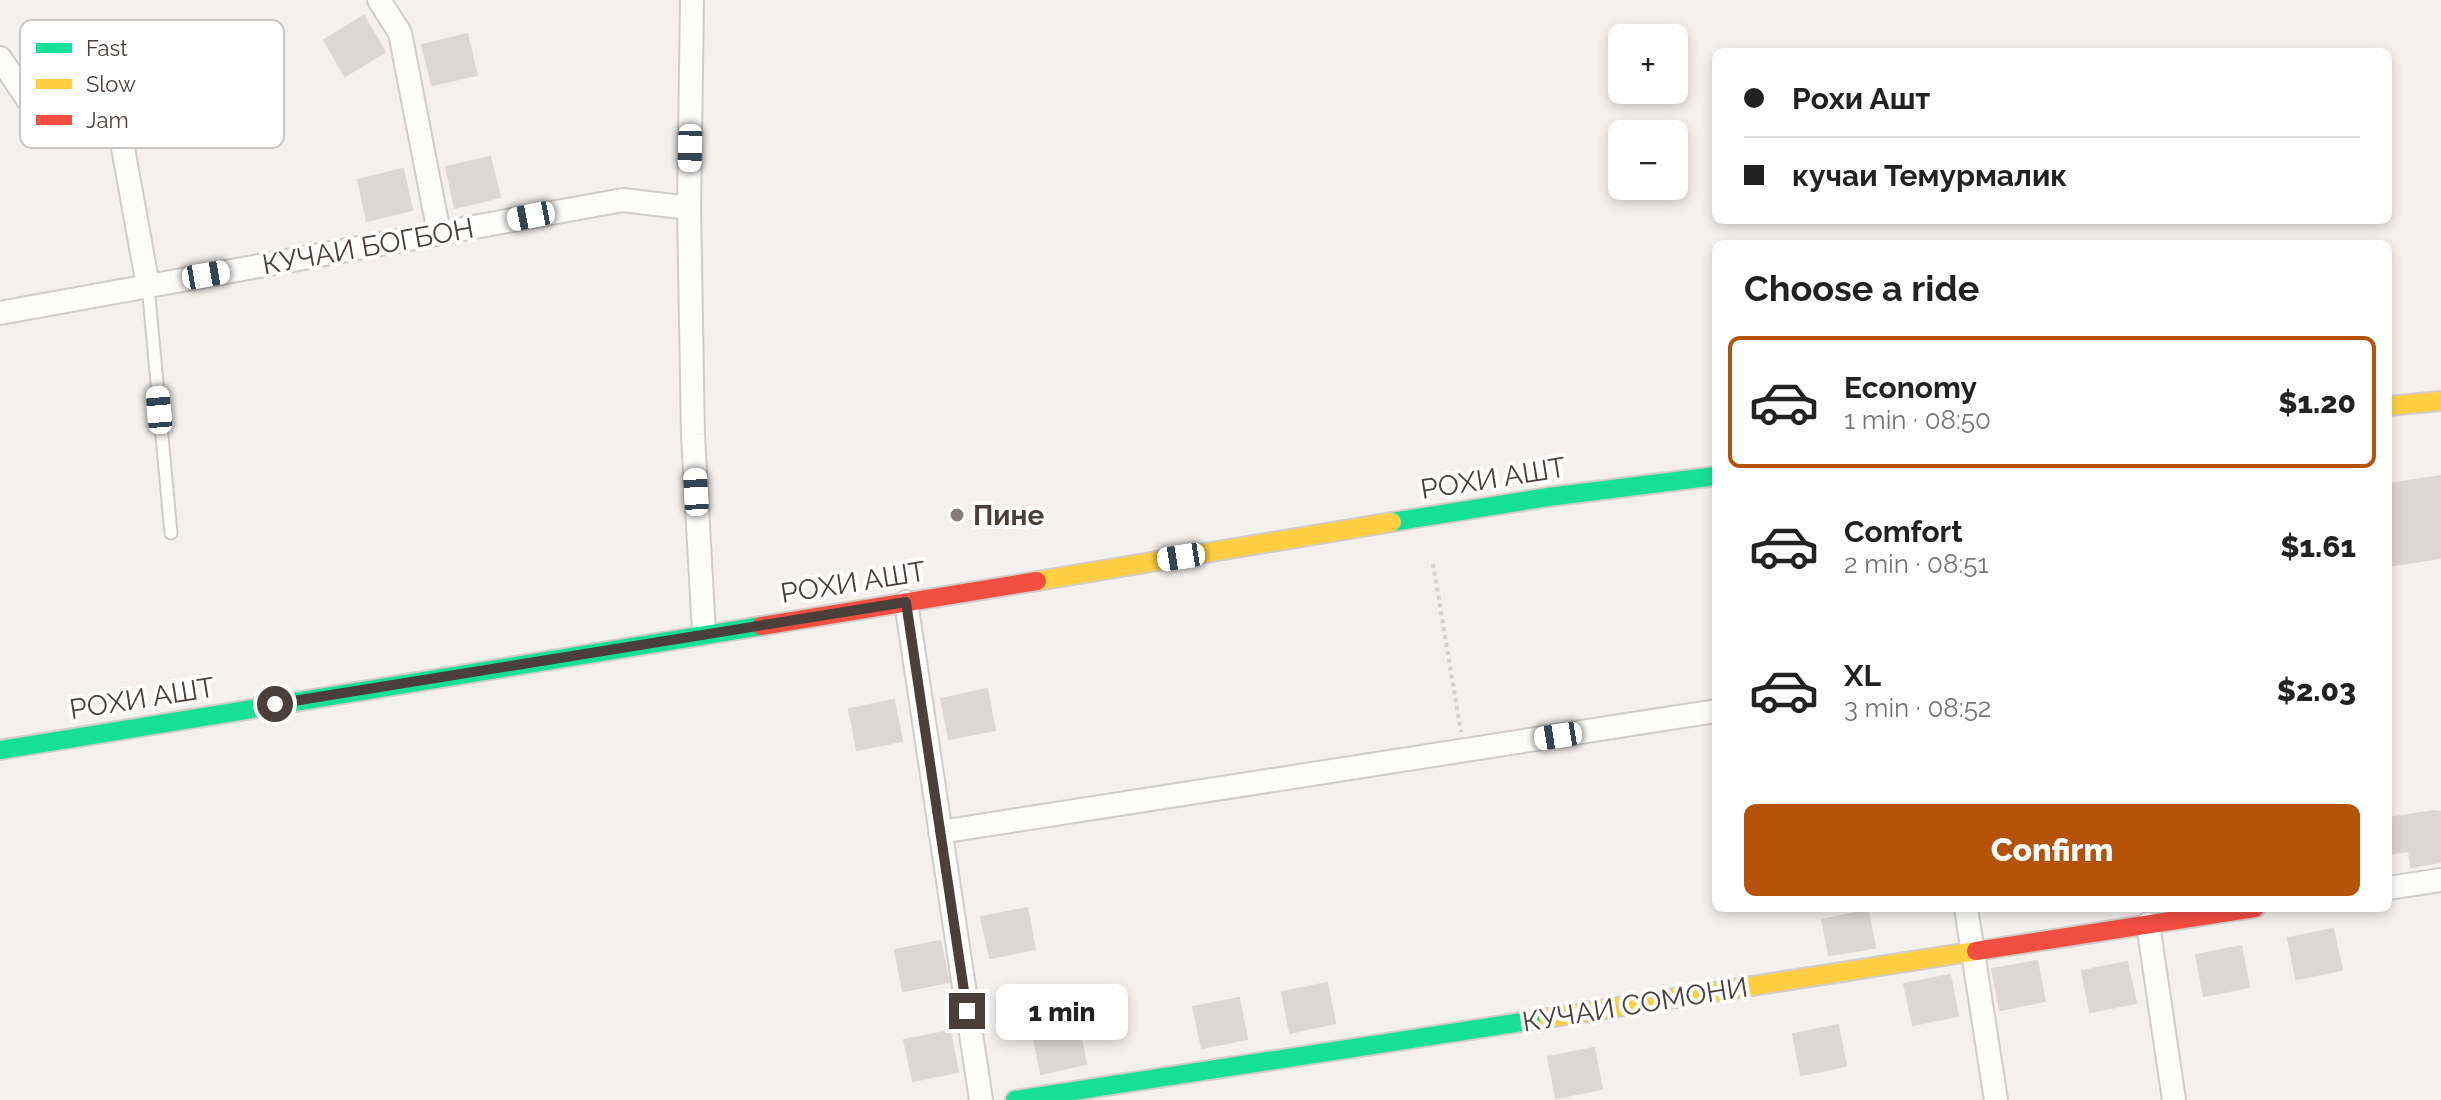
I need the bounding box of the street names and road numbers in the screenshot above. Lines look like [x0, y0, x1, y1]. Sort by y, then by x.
street label: КУЧАИ БОГБОН [260, 212, 476, 281]
street label: РОХИ АШТ [1418, 451, 1568, 506]
street label: РОХИ АШТ [778, 555, 928, 610]
street label: РОХИ АШТ [67, 671, 217, 726]
street label: КУЧАИ СОМОНИ [1520, 970, 1750, 1039]

